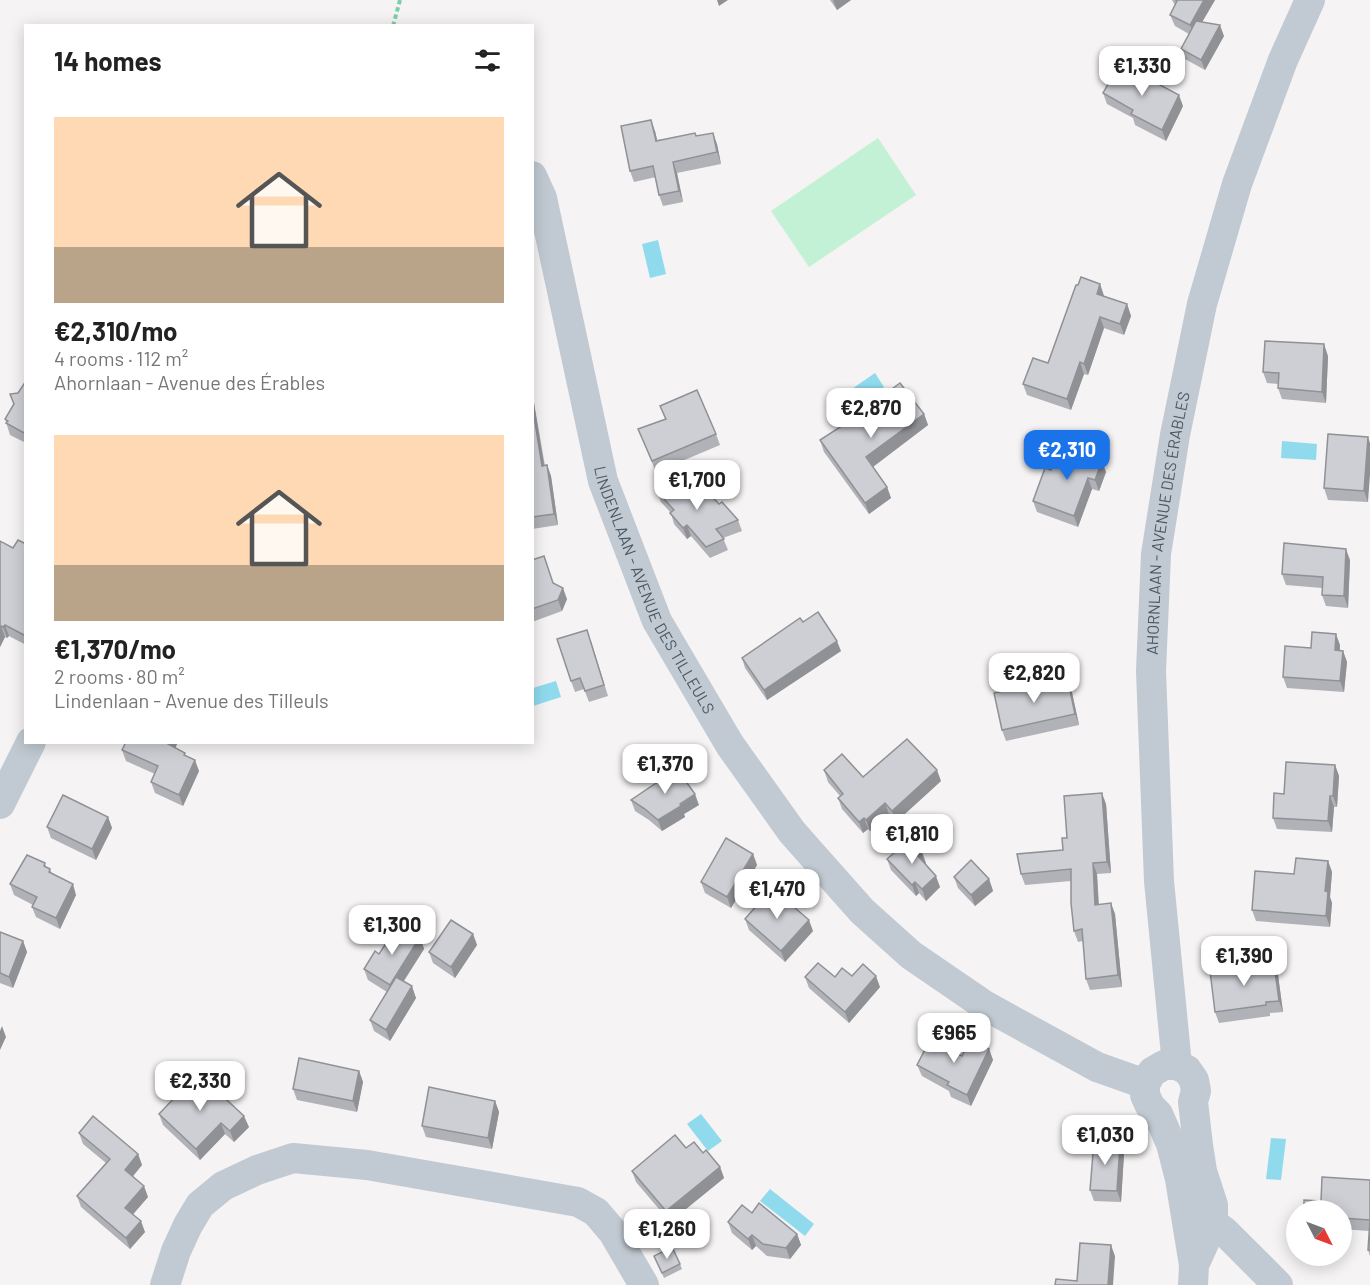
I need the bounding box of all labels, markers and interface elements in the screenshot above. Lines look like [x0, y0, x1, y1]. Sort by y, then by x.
icon: filters [471, 44, 504, 77]
text: 14 homes [54, 45, 161, 76]
pin: €1,330 [1093, 46, 1191, 97]
text: €1,330 [1113, 53, 1171, 77]
icon: home [225, 156, 333, 264]
text: €2,310/mo [54, 315, 178, 346]
text: 4 rooms · 112 m² [54, 346, 188, 370]
text: Ahornlaan - Avenue des Érables [54, 370, 325, 394]
pin: €2,870 [822, 388, 920, 439]
street label: AHORNLAAN - AVENUE DES ÉRABLES [1142, 390, 1193, 655]
text: €2,870 [840, 395, 902, 419]
pin: €2,310 [1018, 430, 1116, 481]
text: €2,310 [1038, 437, 1096, 461]
pin: €1,700 [648, 460, 746, 511]
street label: LINDENLAAN - AVENUE DES TILLEULS [591, 464, 719, 717]
text: €1,700 [668, 467, 726, 491]
icon: home [225, 474, 333, 582]
text: €1,370/mo [54, 633, 176, 664]
pin: €2,820 [985, 653, 1083, 704]
text: €2,820 [1003, 660, 1065, 684]
text: 2 rooms · 80 m² [54, 664, 185, 688]
text: Lindenlaan - Avenue des Tilleuls [54, 688, 329, 712]
pin: €1,370 [616, 744, 714, 795]
text: €1,370 [636, 751, 694, 775]
pin: €1,810 [863, 814, 961, 865]
text: €1,810 [885, 821, 939, 845]
pin: €1,470 [728, 869, 826, 920]
text: €1,470 [748, 876, 806, 900]
pin: €1,300 [343, 905, 441, 956]
text: €1,300 [363, 912, 421, 936]
pin: €1,390 [1195, 936, 1293, 987]
text: €1,390 [1215, 943, 1273, 967]
pin: €965 [918, 1013, 990, 1064]
text: €965 [932, 1020, 976, 1044]
pin: €2,330 [151, 1061, 249, 1112]
text: €2,330 [169, 1068, 231, 1092]
pin: €1,030 [1056, 1115, 1154, 1166]
text: €1,030 [1076, 1122, 1134, 1146]
north arrow [1286, 1200, 1352, 1266]
map controls [1286, 1200, 1352, 1266]
pin: €1,260 [618, 1209, 716, 1260]
text: €1,260 [638, 1216, 696, 1240]

